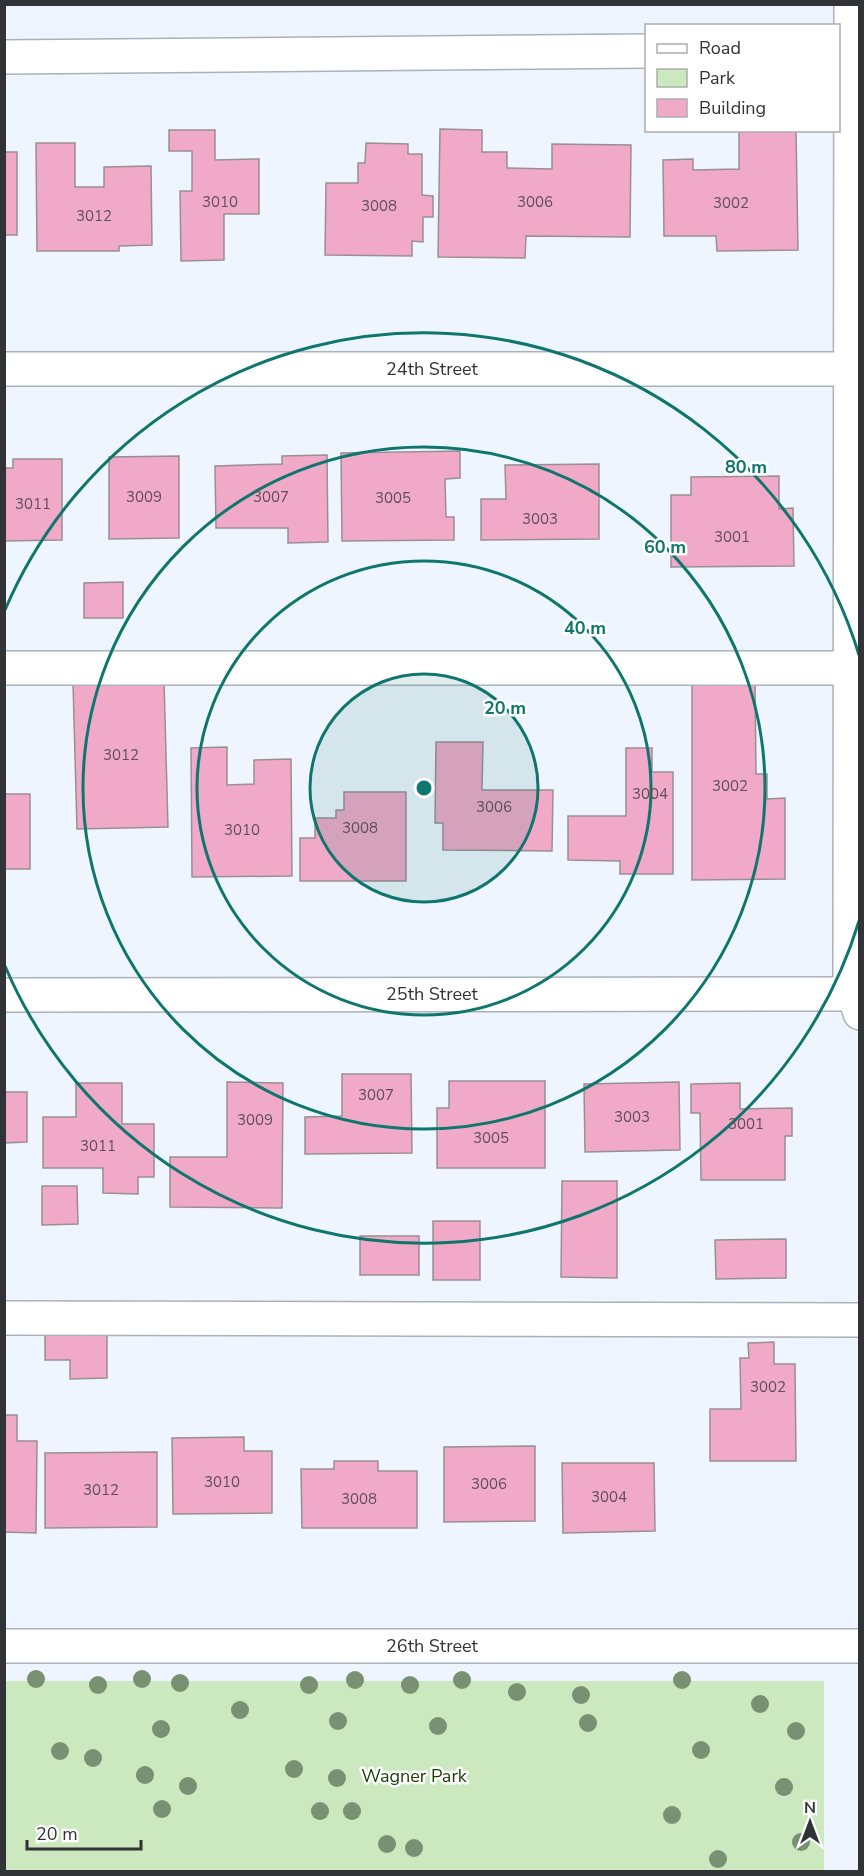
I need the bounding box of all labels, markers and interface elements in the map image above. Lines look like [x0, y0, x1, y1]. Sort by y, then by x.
legend [645, 24, 840, 132]
text: Road [699, 36, 741, 60]
text: Park [699, 66, 736, 90]
text: Building [699, 96, 766, 120]
house number: 3010 [202, 192, 238, 212]
house number: 3006 [517, 192, 553, 212]
house number: 3002 [713, 193, 749, 213]
house number: 3008 [361, 196, 397, 216]
house number: 3012 [76, 206, 112, 226]
street label: 24th Street [386, 357, 479, 381]
text: 80 m [725, 455, 767, 479]
house number: 3009 [126, 487, 162, 507]
house number: 3007 [253, 487, 289, 507]
house number: 3005 [375, 488, 411, 508]
house number: 3011 [15, 494, 51, 514]
house number: 3003 [522, 509, 558, 529]
house number: 3001 [714, 527, 750, 547]
text: 60 m [644, 535, 686, 559]
text: 40 m [564, 616, 606, 640]
text: 20 m [484, 696, 526, 720]
house number: 3012 [103, 745, 139, 765]
house number: 3002 [712, 776, 748, 796]
centre of rings [414, 778, 434, 798]
house number: 3004 [632, 784, 668, 804]
house number: 3006 [476, 797, 512, 817]
house number: 3008 [342, 818, 378, 838]
house number: 3010 [224, 820, 260, 840]
street label: 25th Street [386, 982, 479, 1006]
house number: 3007 [358, 1085, 394, 1105]
house number: 3003 [614, 1107, 650, 1127]
house number: 3009 [237, 1110, 273, 1130]
house number: 3001 [728, 1114, 764, 1134]
house number: 3005 [473, 1128, 509, 1148]
house number: 3011 [80, 1136, 116, 1156]
house number: 3002 [750, 1377, 786, 1397]
house number: 3010 [204, 1472, 240, 1492]
house number: 3006 [471, 1474, 507, 1494]
house number: 3012 [83, 1480, 119, 1500]
house number: 3004 [591, 1487, 627, 1507]
house number: 3008 [341, 1489, 377, 1509]
street label: 26th Street [386, 1634, 479, 1658]
park label: Wagner Park [361, 1764, 468, 1788]
north arrow [780, 1792, 840, 1852]
text: N [804, 1797, 816, 1819]
scale bar [27, 1813, 141, 1851]
text: 20 m [36, 1822, 78, 1846]

